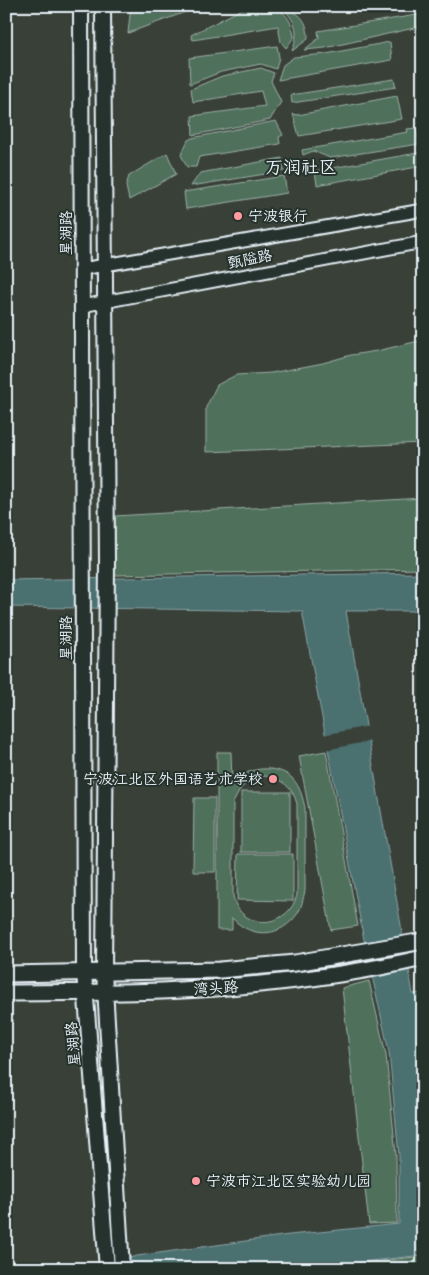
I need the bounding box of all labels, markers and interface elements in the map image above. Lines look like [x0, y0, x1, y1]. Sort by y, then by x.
district label: 万润社区 [265, 157, 337, 178]
place label: 宁波银行 [248, 207, 308, 225]
street label: 星湖路 [57, 210, 75, 256]
marker: 宁波银行 [232, 210, 244, 222]
street label: 甄隘路 [226, 246, 274, 272]
street label: 星湖路 [57, 615, 75, 661]
place label: 宁波江北区外国语艺术学校 [83, 770, 263, 788]
marker: 宁波江北区外国语艺术学校 [267, 773, 279, 785]
street label: 湾头路 [193, 977, 239, 999]
street label: 星湖路 [62, 1021, 84, 1067]
place label: 宁波市江北区实验幼儿园 [206, 1172, 371, 1190]
marker: 宁波市江北区实验幼儿园 [190, 1175, 202, 1187]

